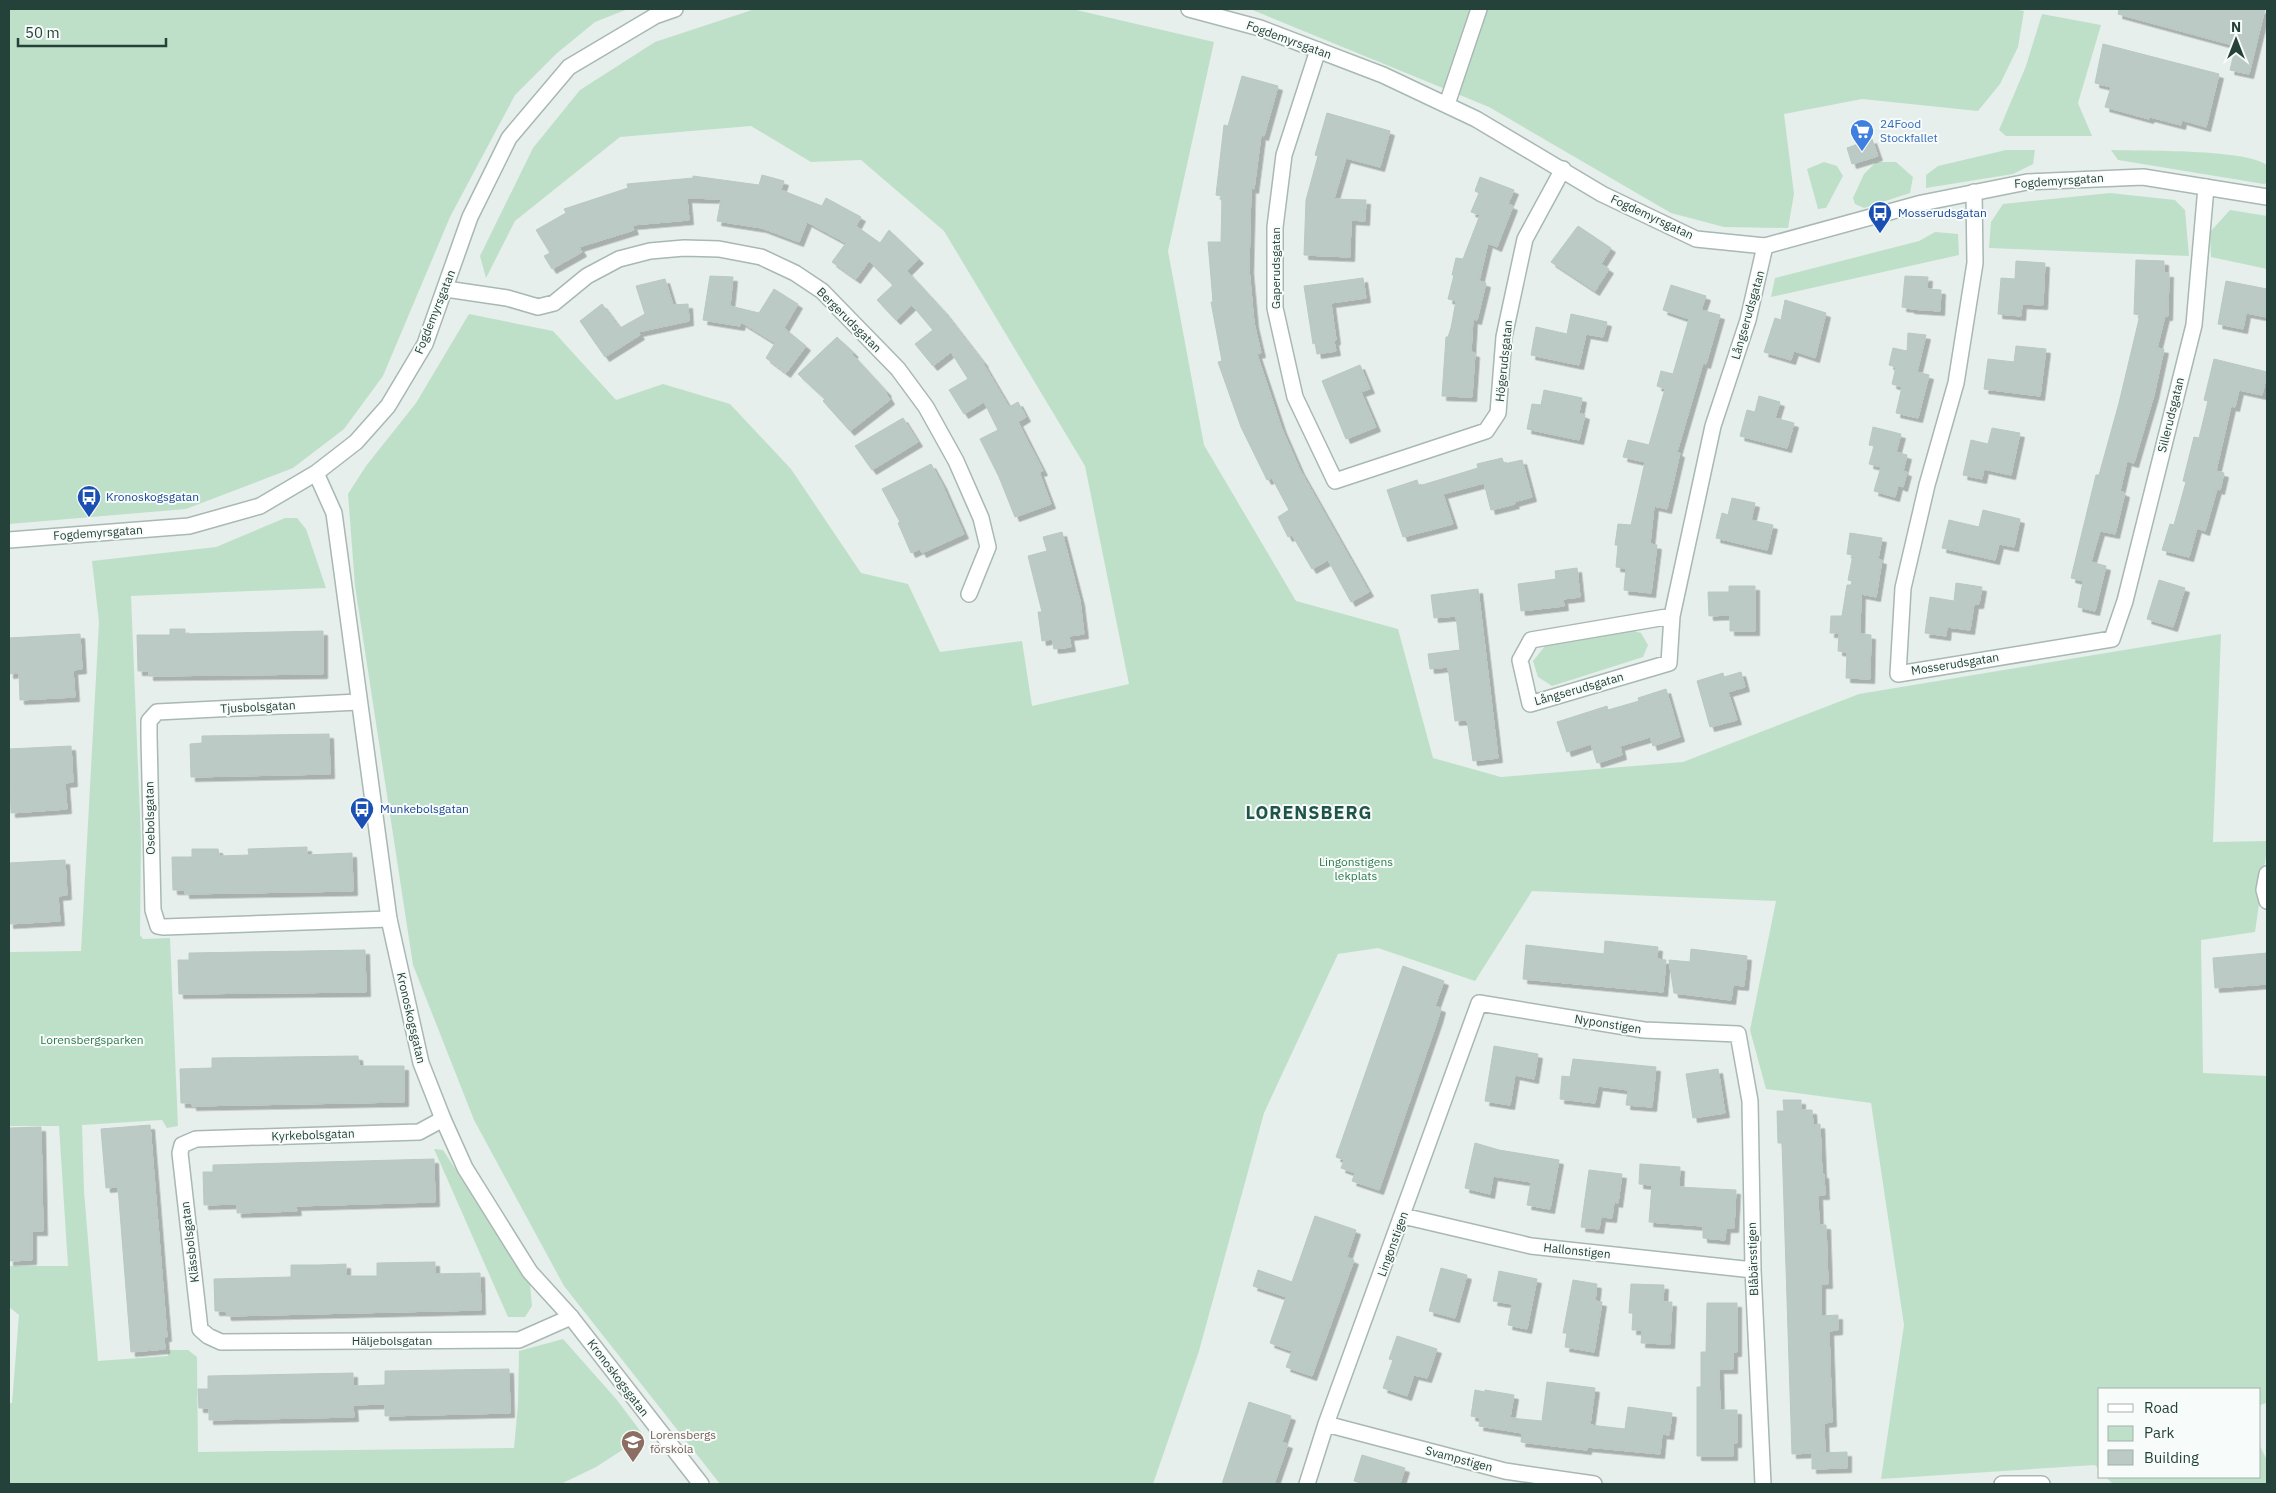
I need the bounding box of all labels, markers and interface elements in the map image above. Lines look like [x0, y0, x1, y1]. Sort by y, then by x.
scale bar [18, 15, 165, 47]
north arrow [2211, 15, 2261, 65]
street label: Fogdemyrsgatan [1245, 17, 1334, 62]
text: N [2231, 18, 2241, 36]
text: 50 m [25, 23, 60, 42]
place label: 24Food Stockfallet [1880, 116, 1938, 145]
supermarket icon: 24Food Stockfallet [1849, 118, 1875, 152]
street label: Fogdemyrsgatan [2014, 170, 2104, 191]
street label: Fogdemyrsgatan [1608, 191, 1696, 242]
bus stop icon: Mosserudsgatan [1867, 200, 1893, 234]
place label: Mosserudsgatan [1898, 205, 1987, 220]
street label: Gaperudsgatan [1268, 227, 1283, 309]
street label: Fogdemyrsgatan [411, 267, 458, 356]
street label: Långserudsgatan [1728, 269, 1767, 361]
street label: Bergerudsgatan [814, 284, 885, 355]
street label: Högerudsgatan [1492, 319, 1515, 403]
street label: Sillerudsgatan [2154, 376, 2187, 454]
bus stop icon: Kronoskogsgatan [76, 484, 102, 518]
place label: Kronoskogsgatan [106, 489, 199, 504]
street label: Fogdemyrsgatan [53, 522, 143, 543]
street label: Mosserudsgatan [1910, 649, 2000, 678]
street label: Långserudsgatan [1533, 669, 1625, 708]
street label: Tjusbolsgatan [220, 697, 296, 716]
street label: Osebolsgatan [141, 781, 158, 855]
bus stop icon: Munkebolsgatan [349, 796, 375, 830]
place label: Munkebolsgatan [380, 801, 469, 816]
district label: LORENSBERG [1246, 801, 1372, 824]
park label: Lingonstigens lekplats [1319, 854, 1393, 883]
street label: Kronoskogsgatan [394, 971, 429, 1065]
street label: Nyponstigen [1574, 1011, 1643, 1036]
park label: Lorensbergsparken [40, 1032, 144, 1047]
street label: Kyrkebolsgatan [271, 1126, 355, 1143]
street label: Klässbolsgatan [177, 1201, 202, 1284]
street label: Lingonstigen [1374, 1209, 1411, 1278]
street label: Blåbärsstigen [1744, 1222, 1761, 1296]
street label: Hallonstigen [1543, 1240, 1611, 1261]
street label: Häljebolsgatan [352, 1333, 432, 1348]
street label: Kronoskogsgatan [584, 1336, 652, 1419]
legend [2098, 1388, 2261, 1478]
text: Road [2144, 1398, 2179, 1417]
text: Park [2144, 1423, 2174, 1442]
place label: Lorensbergs förskola [650, 1427, 716, 1456]
school or university icon: Lorensbergs förskola [620, 1429, 646, 1463]
street label: Svampstigen [1424, 1442, 1495, 1475]
text: Building [2144, 1448, 2199, 1467]

